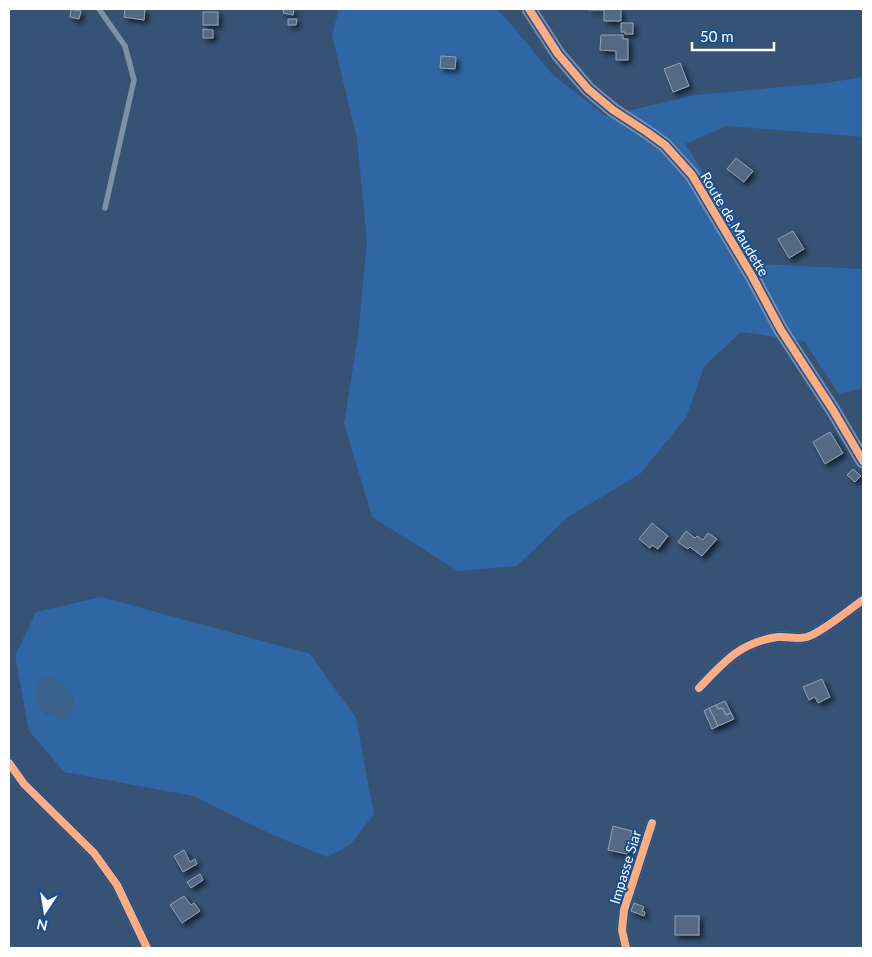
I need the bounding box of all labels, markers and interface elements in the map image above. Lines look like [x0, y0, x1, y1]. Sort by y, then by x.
scale bar [692, 20, 774, 52]
text: 50 m [700, 27, 734, 45]
street label: Route de Maudette [697, 169, 773, 279]
street label: Impasse Siar [606, 828, 644, 906]
north arrow [20, 887, 70, 937]
text: N [35, 916, 49, 935]

